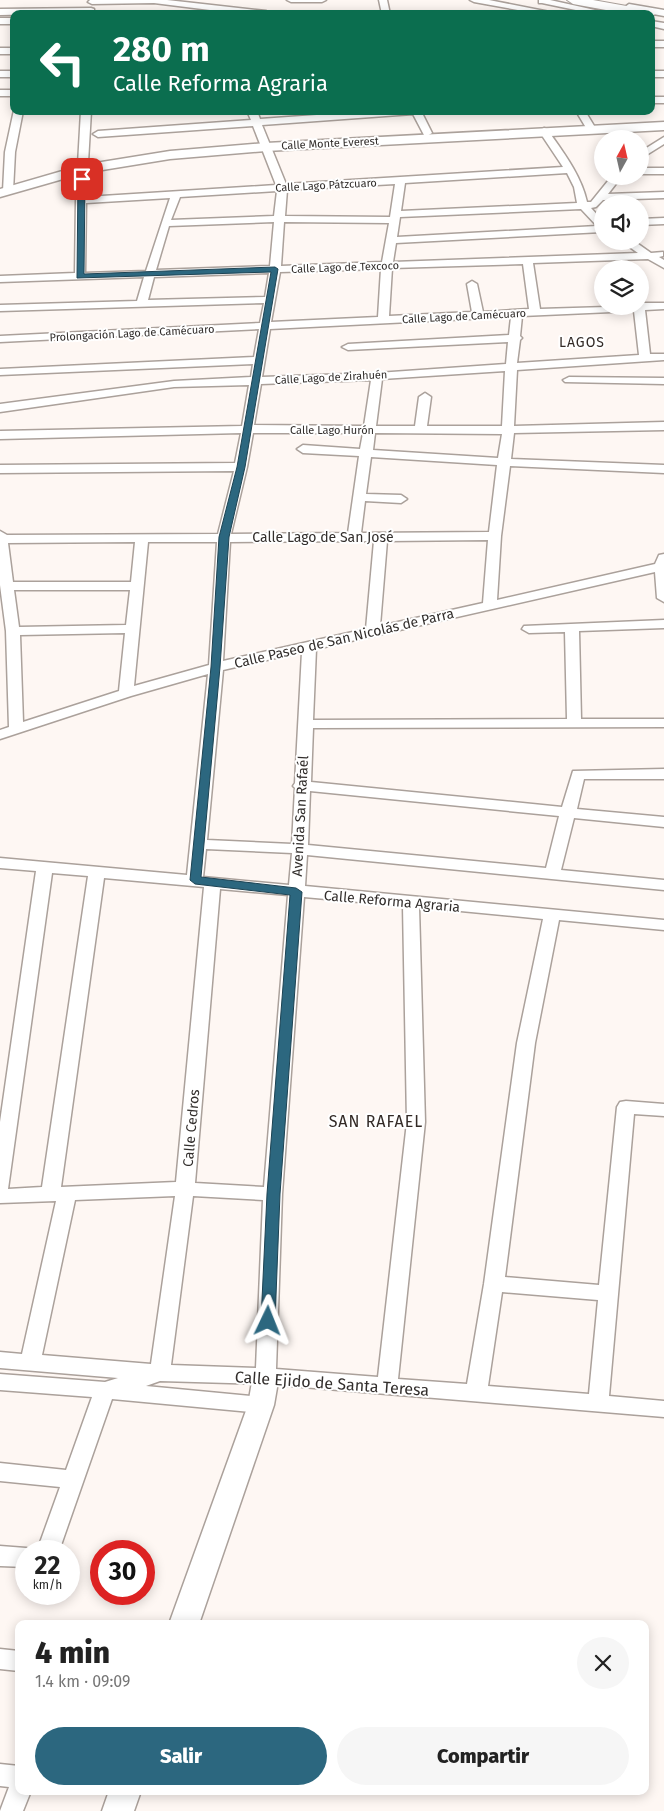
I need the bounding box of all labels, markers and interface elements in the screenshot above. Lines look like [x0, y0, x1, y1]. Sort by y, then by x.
text: 280 m [113, 28, 210, 70]
icon: left [30, 30, 95, 95]
text: Calle Reforma Agraria [113, 70, 328, 97]
north arrow [594, 130, 649, 185]
map controls [594, 130, 649, 315]
street label: Calle Monte Everest [281, 134, 379, 153]
pin [61, 158, 103, 200]
icon: arrive [68, 165, 96, 193]
street label: Calle Lago Pátzcuaro [275, 176, 377, 195]
button: sound [594, 195, 649, 250]
street label: Calle Lago de Texcoco [291, 259, 399, 276]
button: layers [594, 260, 649, 315]
street label: Calle Lago de Camécuaro [402, 307, 526, 326]
street label: Prolongación Lago de Camécuaro [49, 323, 215, 344]
district label: LAGOS [559, 334, 605, 351]
street label: Calle Lago de Zirahuén [274, 368, 388, 387]
street label: Calle Lago Hurón [290, 424, 374, 437]
street label: Calle Lago de San José [252, 529, 394, 546]
street label: Calle Paseo de San Nicolás de Parra [233, 605, 456, 672]
street label: Avenida San Rafaél [289, 755, 312, 877]
street label: Calle Reforma Agraria [323, 887, 461, 916]
street label: Calle Cedros [180, 1088, 203, 1168]
district label: SAN RAFAEL [329, 1112, 423, 1131]
position arrow [241, 1294, 293, 1346]
street label: Calle Ejido de Santa Teresa [234, 1367, 430, 1400]
speed limit sign: 30 [90, 1540, 155, 1605]
text: 22 [35, 1551, 60, 1581]
text: km/h [33, 1578, 62, 1592]
text: 4 min [35, 1635, 110, 1671]
button: close [577, 1637, 629, 1689]
text: 1.4 km · 09:09 [35, 1672, 130, 1691]
button: Salir [35, 1727, 327, 1785]
button: Compartir [337, 1727, 629, 1785]

